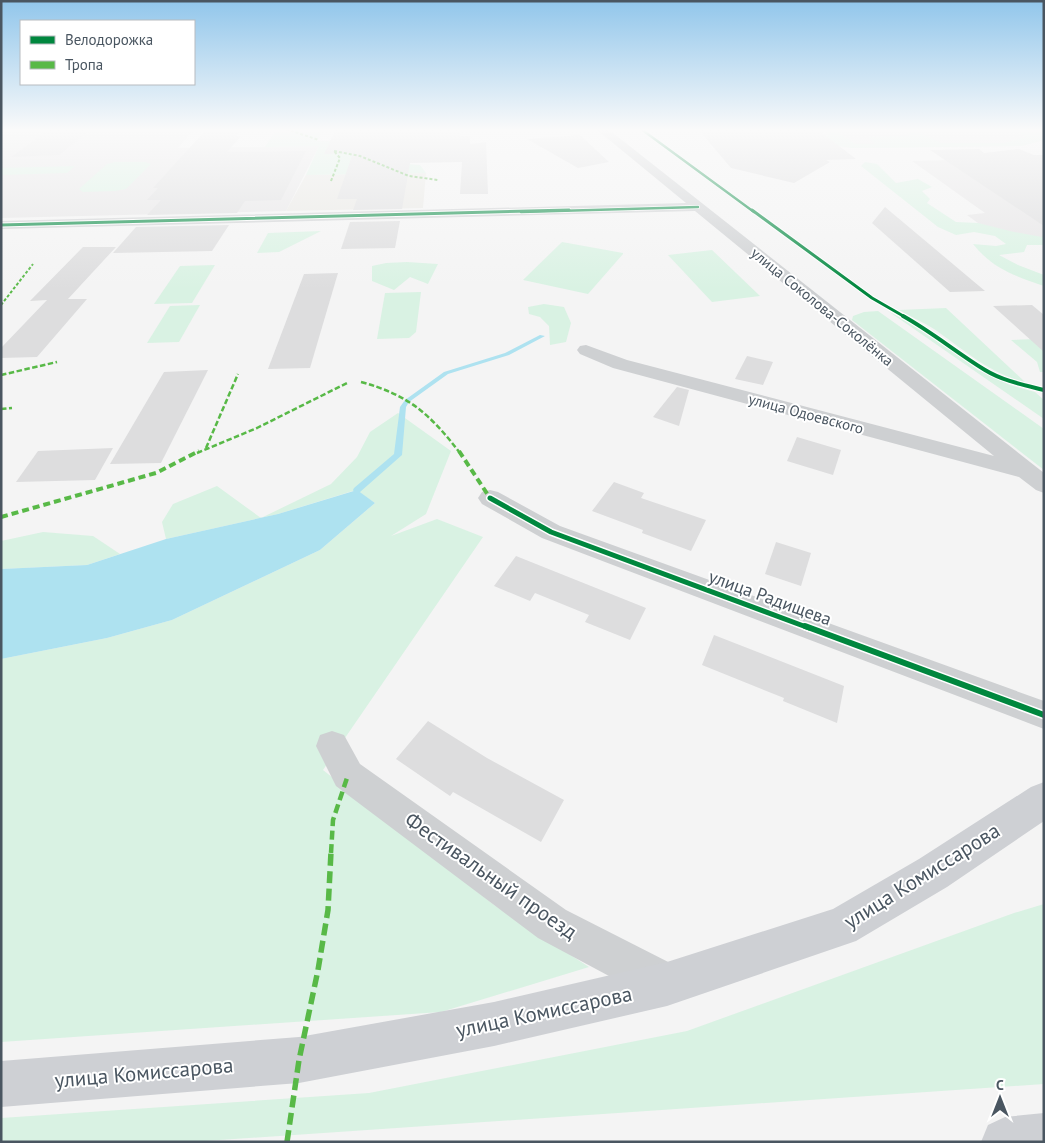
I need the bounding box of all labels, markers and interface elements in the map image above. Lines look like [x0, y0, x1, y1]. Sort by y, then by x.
legend [20, 20, 195, 85]
text: Велодорожка [65, 30, 153, 49]
text: Тропа [65, 55, 103, 74]
street label: улица Соколова-Соколёнка [747, 243, 897, 370]
street label: улица Одоевского [746, 389, 866, 438]
street label: улица Радищева [706, 565, 835, 630]
street label: Фестивальный проезд [400, 806, 583, 945]
street label: улица Комиссарова [839, 817, 1005, 934]
street label: улица Комиссарова [453, 980, 634, 1043]
street label: улица Комиссарова [54, 1051, 234, 1094]
north arrow [975, 1073, 1025, 1123]
text: С [996, 1076, 1004, 1094]

